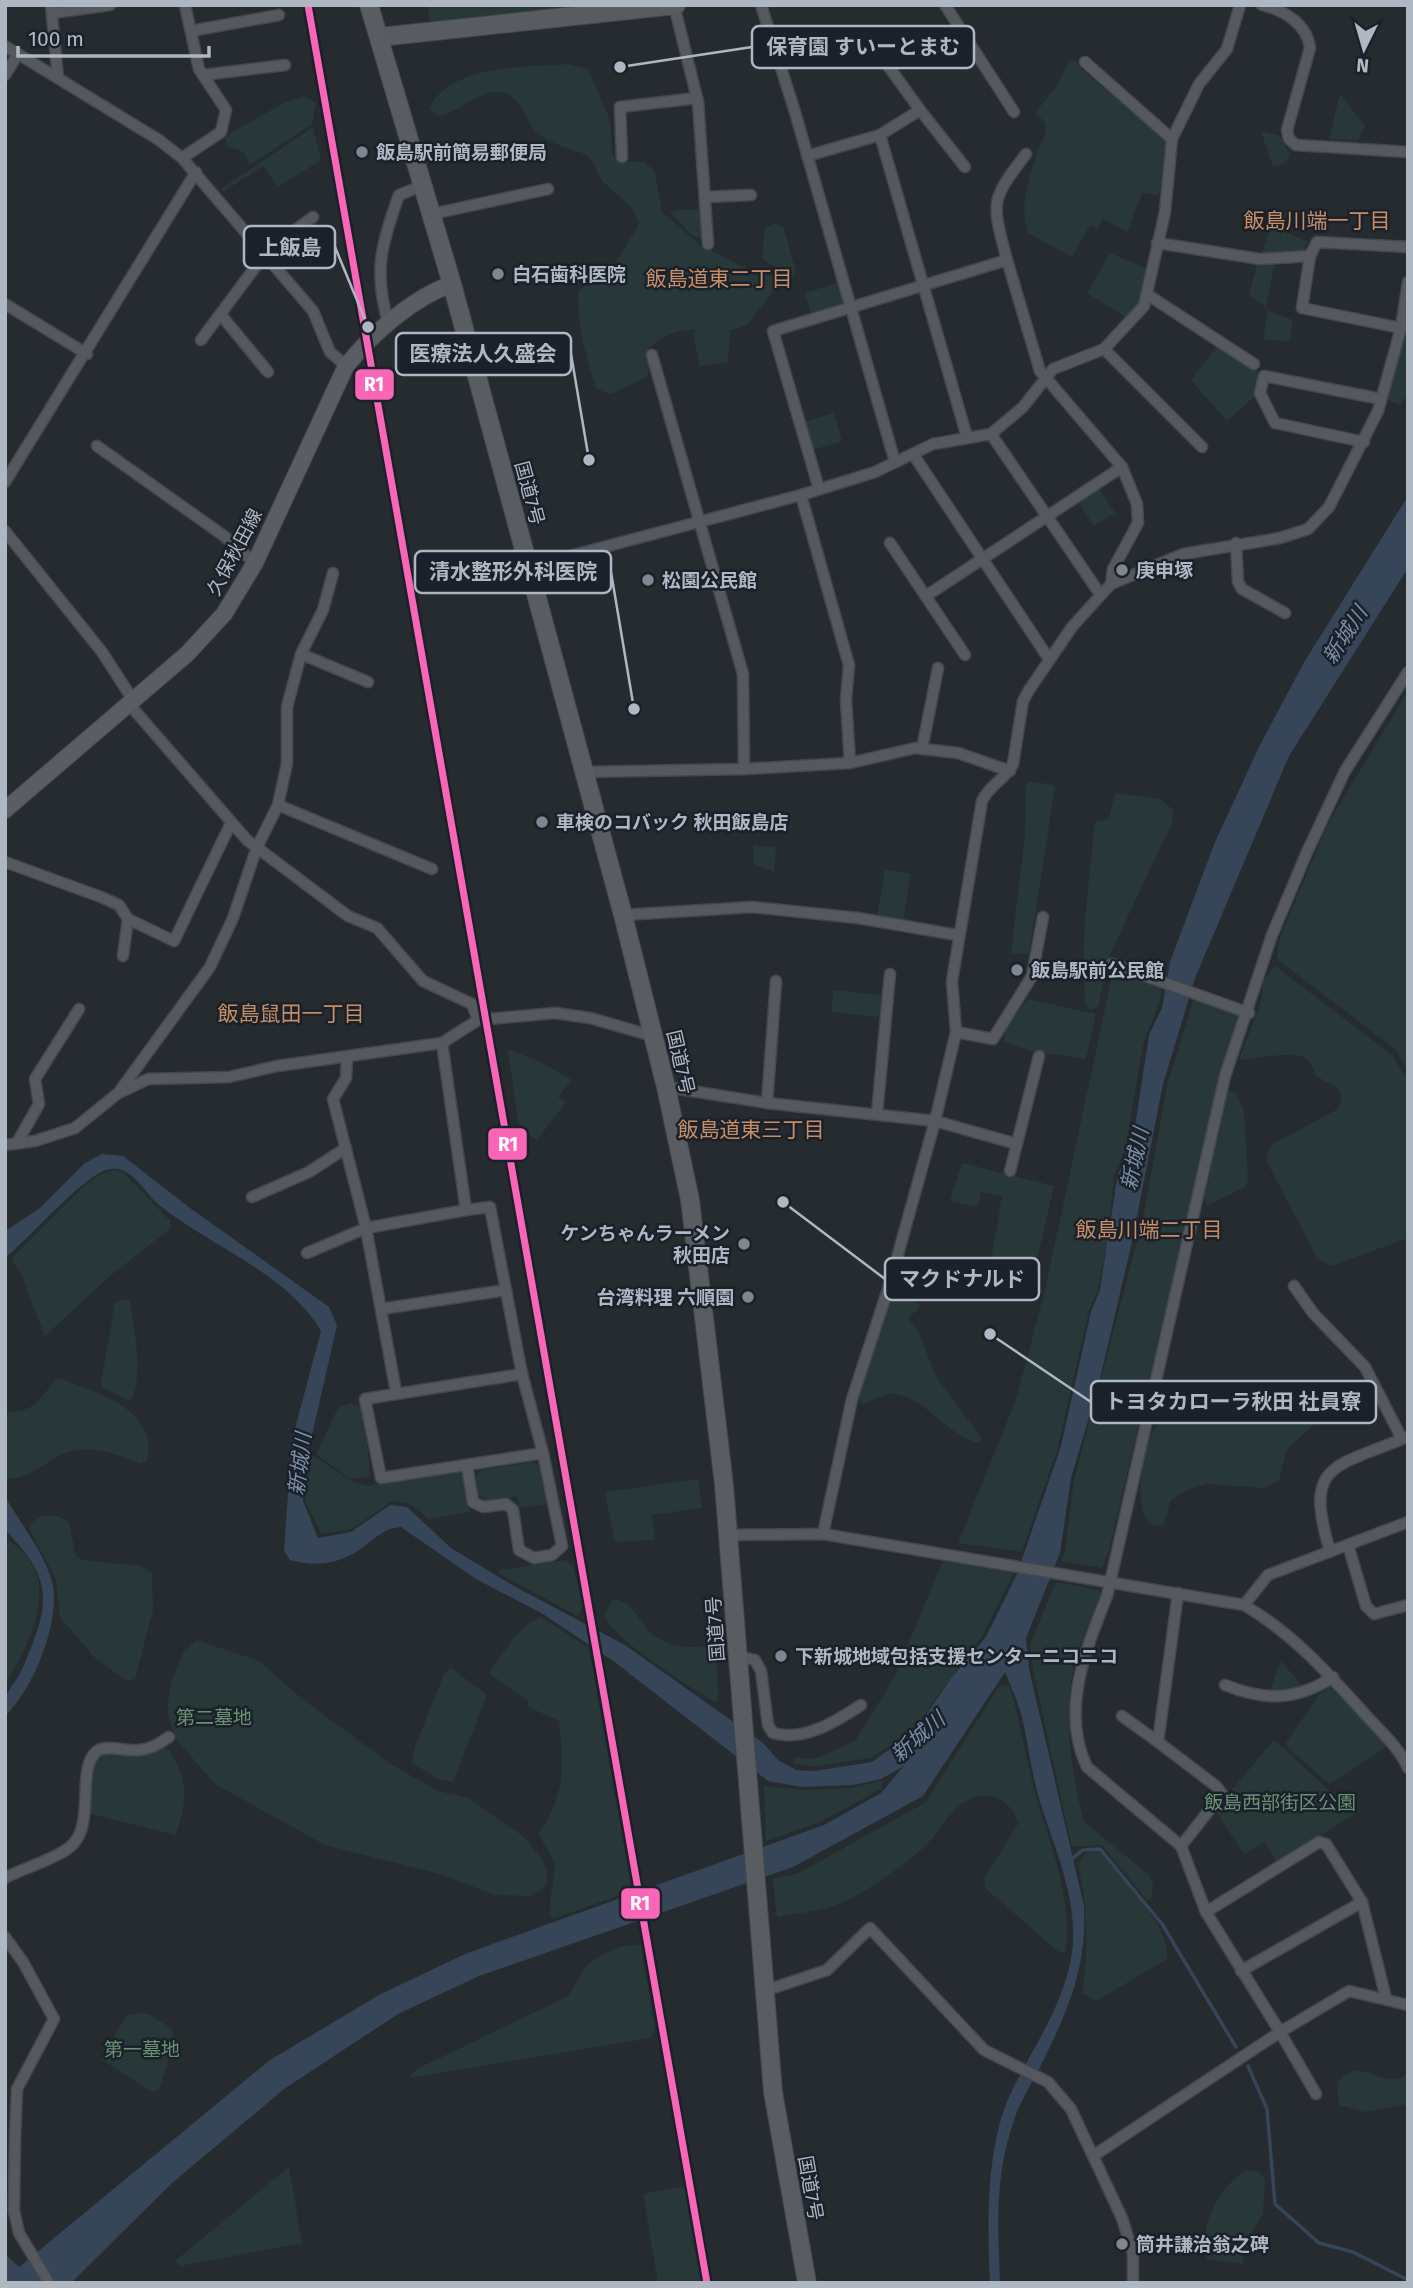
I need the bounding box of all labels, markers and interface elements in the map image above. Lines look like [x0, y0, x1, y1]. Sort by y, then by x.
scale bar [18, 14, 208, 58]
north arrow [1329, 14, 1399, 84]
text: 100 m [28, 26, 84, 52]
callout: 保育園 すいーとまむ [752, 26, 974, 68]
text: 保育園 すいーとまむ [766, 34, 960, 60]
text: N [1355, 53, 1370, 77]
place label: 飯島駅前簡易郵便局 [376, 141, 547, 164]
marker: 飯島駅前簡易郵便局 [354, 144, 370, 160]
district label: 飯島川端一丁目 [1244, 208, 1391, 234]
callout: 上飯島 [244, 226, 335, 268]
text: 上飯島 [259, 235, 322, 261]
place label: 白石歯科医院 [512, 263, 626, 286]
marker: 白石歯科医院 [490, 266, 506, 282]
district label: 飯島道東二丁目 [646, 266, 793, 292]
callout: 医療法人久盛会 [396, 333, 571, 375]
text: 医療法人久盛会 [410, 341, 557, 367]
line badge: R1 [354, 368, 395, 401]
text: R1 [364, 373, 384, 396]
street label: 国道7号 [510, 459, 549, 528]
street label: 久保秋田線 [202, 505, 267, 600]
callout: 清水整形外科医院 [415, 551, 611, 593]
text: 清水整形外科医院 [429, 559, 597, 585]
place label: 庚申塚 [1136, 559, 1193, 582]
marker: 庚申塚 [1114, 562, 1130, 578]
place label: 松園公民館 [662, 569, 757, 592]
marker: 松園公民館 [640, 572, 656, 588]
water label: 新城川 [1317, 600, 1374, 668]
place label: 車検のコバック 秋田飯島店 [556, 811, 789, 834]
marker: 車検のコバック 秋田飯島店 [534, 814, 550, 830]
place label: 飯島駅前公民館 [1031, 959, 1164, 982]
marker: 飯島駅前公民館 [1009, 962, 1025, 978]
district label: 飯島鼠田一丁目 [218, 1001, 365, 1027]
street label: 国道7号 [662, 1028, 699, 1097]
district label: 飯島道東三丁目 [678, 1117, 825, 1143]
water label: 新城川 [1116, 1124, 1155, 1193]
line badge: R1 [487, 1127, 528, 1161]
text: R1 [498, 1133, 518, 1156]
district label: 飯島川端二丁目 [1076, 1217, 1223, 1243]
place label: ケンちゃんラーメン 秋田店 [560, 1222, 730, 1267]
marker: ケンちゃんラーメン 秋田店 [736, 1236, 752, 1252]
callout: マクドナルド [885, 1258, 1039, 1300]
text: マクドナルド [899, 1266, 1025, 1292]
place label: 台湾料理 六順園 [596, 1286, 734, 1309]
marker: 台湾料理 六順園 [740, 1289, 756, 1305]
callout: トヨタカローラ秋田 社員寮 [1091, 1381, 1376, 1423]
text: トヨタカローラ秋田 社員寮 [1105, 1389, 1361, 1415]
water label: 新城川 [283, 1429, 317, 1497]
street label: 国道7号 [702, 1596, 729, 1662]
place label: 下新城地域包括支援センターニコニコ [795, 1645, 1118, 1668]
marker: 下新城地域包括支援センターニコニコ [773, 1648, 789, 1664]
water label: 新城川 [886, 1705, 952, 1767]
park label: 第二墓地 [176, 1706, 252, 1729]
park label: 飯島西部街区公園 [1204, 1791, 1356, 1814]
line badge: R1 [620, 1887, 661, 1920]
text: R1 [630, 1892, 650, 1915]
park label: 第一墓地 [104, 2038, 180, 2061]
street label: 国道7号 [794, 2154, 828, 2222]
place label: 筒井謙治翁之碑 [1136, 2233, 1269, 2256]
marker: 筒井謙治翁之碑 [1114, 2236, 1130, 2252]

